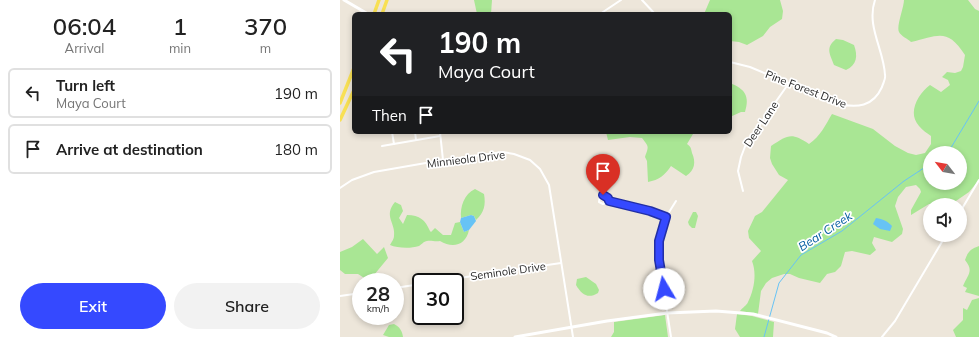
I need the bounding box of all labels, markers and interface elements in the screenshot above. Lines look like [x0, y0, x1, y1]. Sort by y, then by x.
text: 06:04 [53, 11, 116, 41]
text: 1 [173, 11, 187, 41]
text: 370 [244, 11, 287, 41]
text: 190 m [438, 25, 521, 60]
icon: left [372, 28, 424, 80]
text: Arrival [65, 40, 104, 56]
text: min [169, 40, 191, 56]
text: m [260, 40, 271, 56]
text: Maya Court [438, 60, 535, 83]
street label: Pine Forest Drive [763, 67, 849, 111]
text: Turn left [56, 76, 115, 95]
icon: left [22, 82, 44, 104]
text: 190 m [274, 84, 318, 103]
text: Maya Court [56, 95, 126, 111]
street label: Deer Lane [741, 98, 781, 150]
icon: arrive [415, 104, 437, 126]
text: Then [372, 106, 407, 125]
icon: arrive [22, 138, 44, 160]
text: Arrive at destination [56, 140, 203, 159]
text: 180 m [274, 140, 318, 159]
north arrow [923, 146, 967, 190]
map controls [923, 146, 967, 242]
street label: Minnieola Drive [426, 147, 506, 171]
pin [586, 154, 620, 195]
icon: arrive [592, 160, 614, 182]
button: sound [923, 198, 967, 242]
water label: Bear Creek [795, 208, 855, 254]
street label: Seminole Drive [469, 259, 547, 283]
position arrow [643, 268, 685, 310]
speed limit sign: 30 [412, 273, 464, 325]
text: 28 [366, 281, 390, 306]
button: Exit [20, 283, 166, 329]
button: Share [174, 283, 320, 329]
text: km/h [367, 302, 389, 315]

